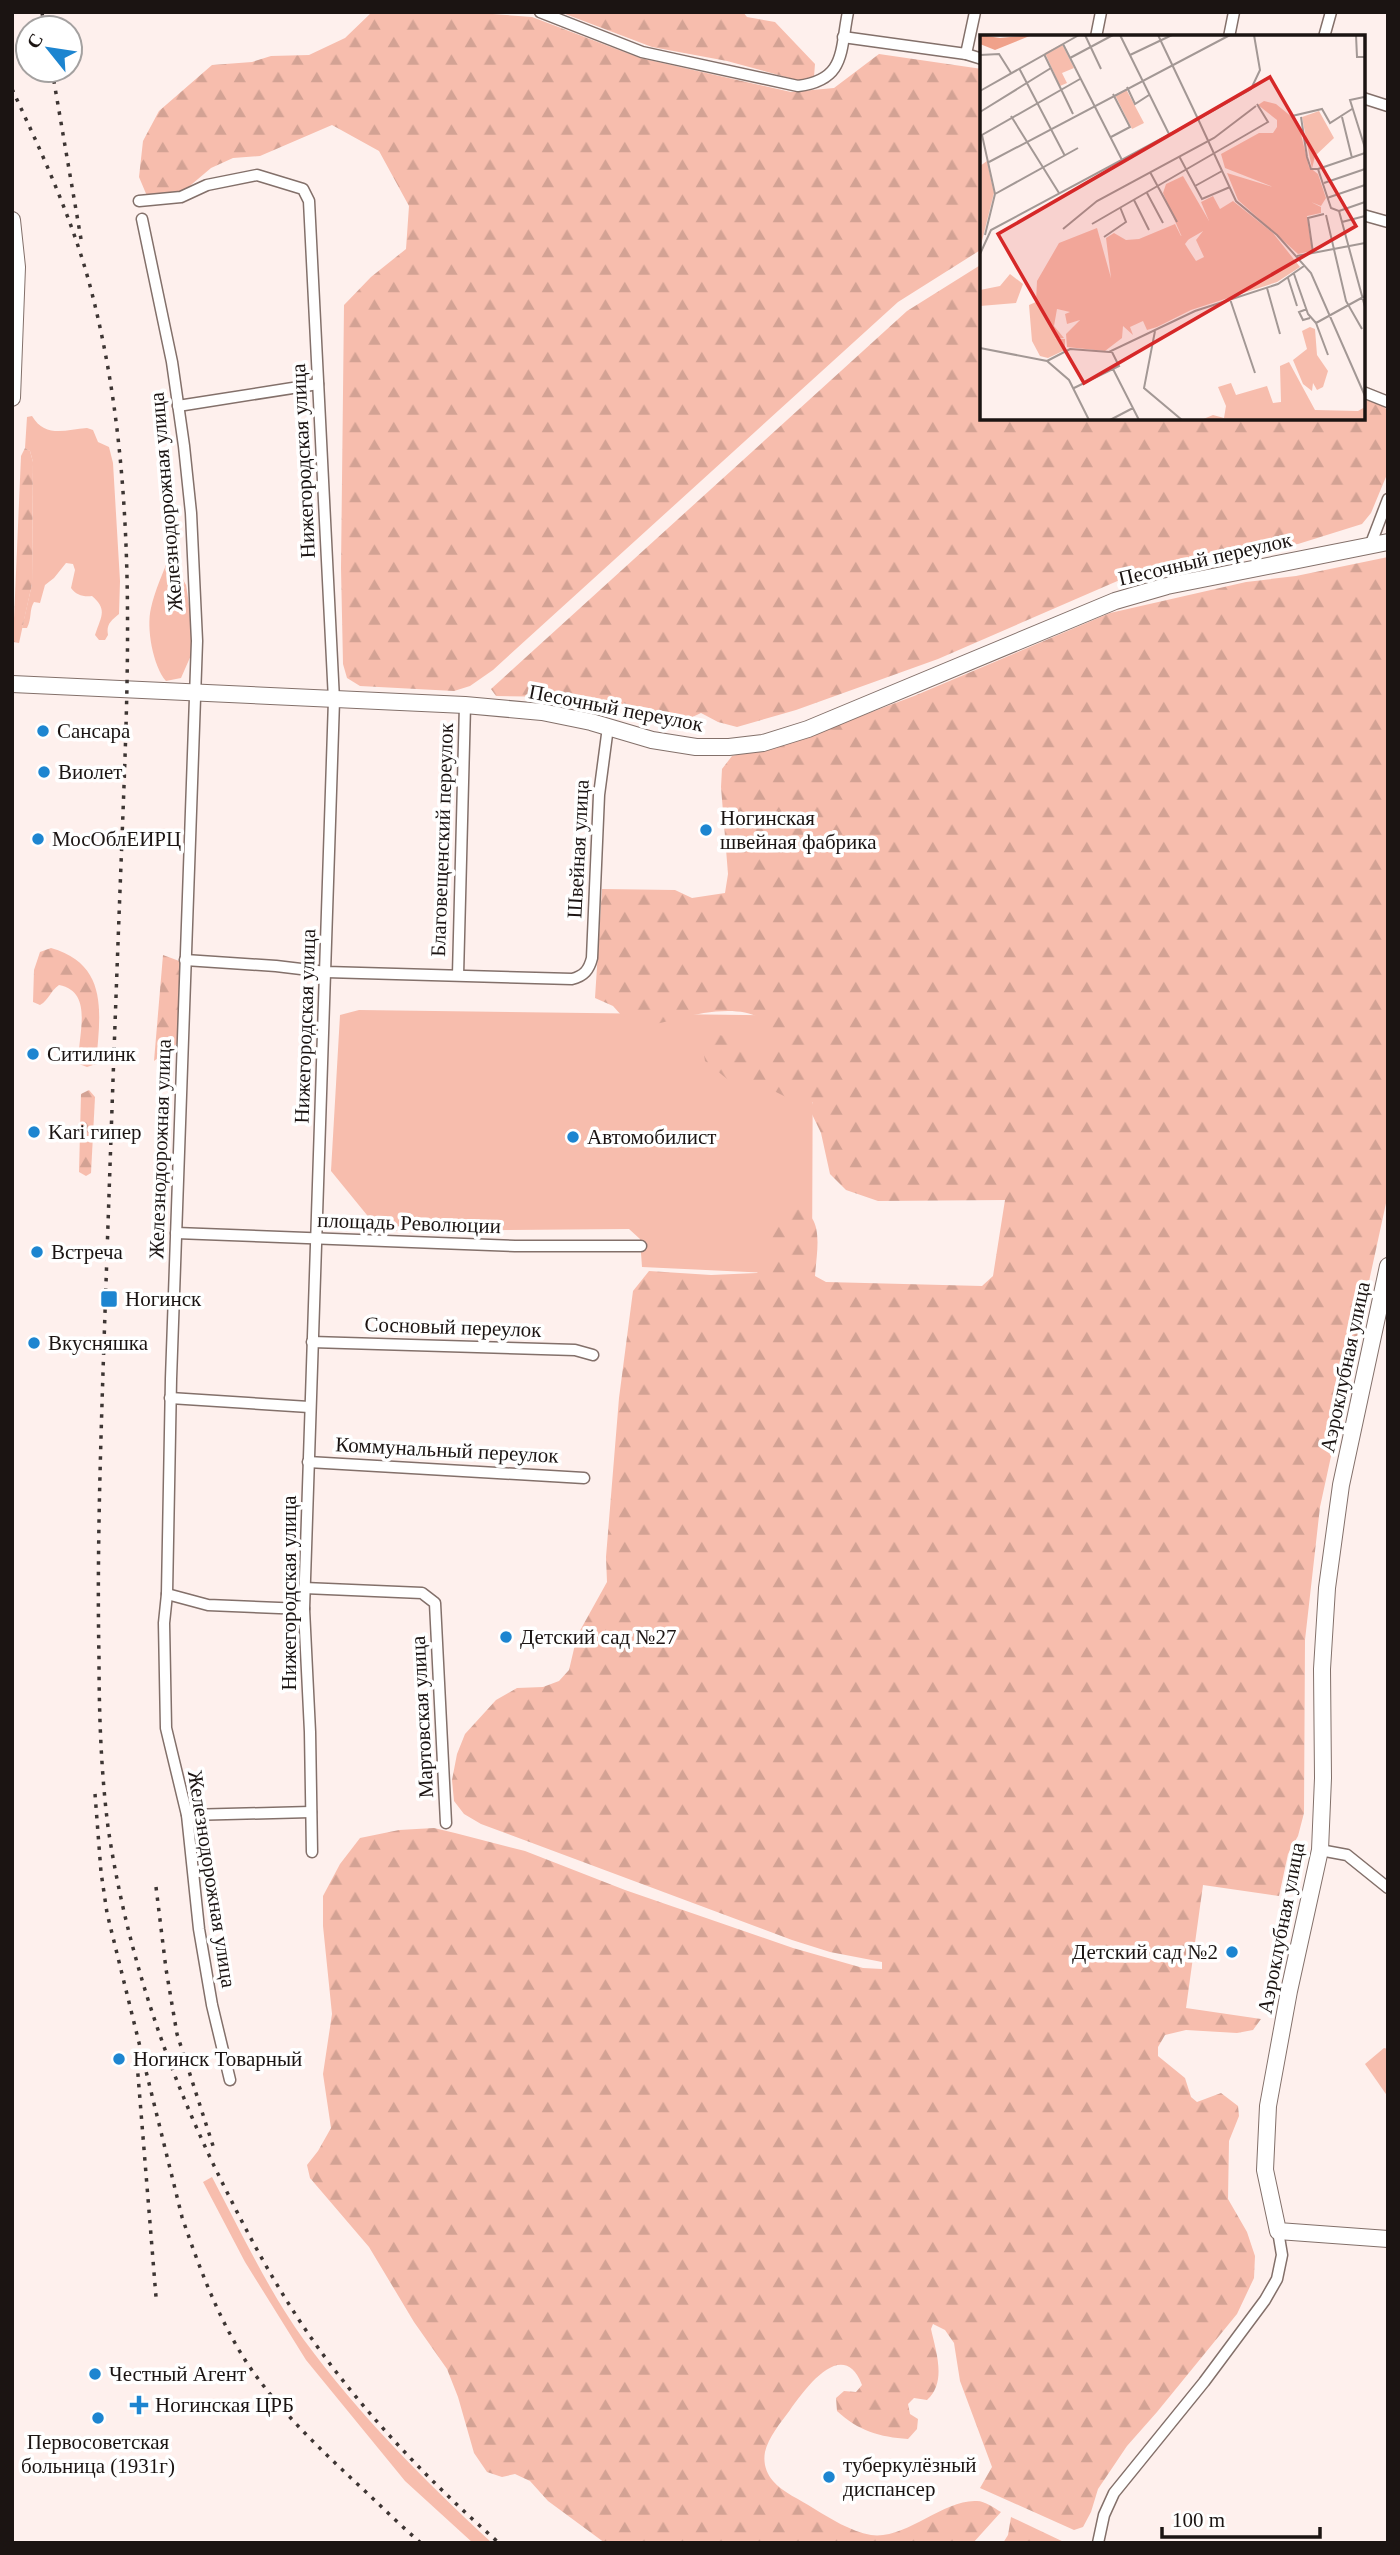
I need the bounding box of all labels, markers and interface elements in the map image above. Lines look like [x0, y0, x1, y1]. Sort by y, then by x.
north arrow [14, 14, 84, 84]
text: С [22, 30, 47, 52]
inset map [980, 35, 1365, 420]
street label: Нижегородская улица [286, 362, 320, 559]
street label: Железнодорожная улица [144, 391, 188, 613]
street label: Песочный переулок [1116, 527, 1295, 591]
street label: Песочный переулок [527, 679, 706, 737]
place label: Сансара [57, 719, 131, 743]
street label: Благовещенский переулок [426, 722, 458, 957]
marker: Сансара [35, 723, 51, 739]
place label: Виолет [58, 760, 122, 784]
marker: Виолет [36, 764, 52, 780]
street label: Швейная улица [562, 778, 594, 919]
place label: Ногинская швейная фабрика [720, 806, 877, 854]
marker: Ногинская швейная фабрика [698, 822, 714, 838]
place label: МосОблЕИРЦ [52, 827, 181, 851]
marker: МосОблЕИРЦ [30, 831, 46, 847]
street label: Нижегородская улица [290, 928, 320, 1124]
street label: Железнодорожная улица [144, 1038, 176, 1259]
place label: Ситилинк [47, 1042, 137, 1066]
marker: Ситилинк [25, 1046, 41, 1062]
place label: Kari гипер [48, 1120, 141, 1144]
marker: Kari гипер [26, 1124, 42, 1140]
place label: Автомобилист [587, 1125, 717, 1149]
marker: Автомобилист [565, 1129, 581, 1145]
street label: площадь Революции [317, 1208, 501, 1238]
place label: Встреча [51, 1240, 124, 1264]
marker: Встреча [29, 1244, 45, 1260]
street label: Аэроклубная улица [1315, 1279, 1375, 1455]
place label: Ногинск [125, 1287, 202, 1311]
marker: Ногинск [99, 1289, 119, 1309]
street label: Сосновый переулок [364, 1312, 543, 1342]
place label: Вкусняшка [48, 1331, 149, 1355]
marker: Вкусняшка [26, 1335, 42, 1351]
street label: Коммунальный переулок [335, 1432, 560, 1468]
street label: Нижегородская улица [277, 1495, 301, 1690]
place label: Детский сад №27 [520, 1625, 676, 1649]
marker: Детский сад №27 [498, 1629, 514, 1645]
street label: Мартовская улица [406, 1634, 438, 1799]
street label: Железнодорожная улица [183, 1768, 241, 1990]
street label: Аэроклубная улица [1253, 1840, 1310, 2016]
place label: Детский сад №2 [1072, 1940, 1218, 1964]
marker: Детский сад №2 [1224, 1944, 1240, 1960]
place label: Ногинск Товарный [133, 2047, 302, 2071]
marker: Ногинск Товарный [111, 2051, 127, 2067]
place label: Честный Агент [109, 2362, 246, 2386]
marker: Честный Агент [87, 2366, 103, 2382]
place label: Ногинская ЦРБ [155, 2393, 294, 2417]
marker: Ногинская ЦРБ [129, 2395, 149, 2415]
marker: Первосоветская больница (1931г) [90, 2410, 106, 2426]
place label: Первосоветская больница (1931г) [21, 2430, 175, 2478]
place label: туберкулёзный диспансер [843, 2453, 977, 2501]
marker: туберкулёзный диспансер [821, 2469, 837, 2485]
scale bar [1162, 2496, 1320, 2540]
text: 100 m [1172, 2508, 1225, 2532]

